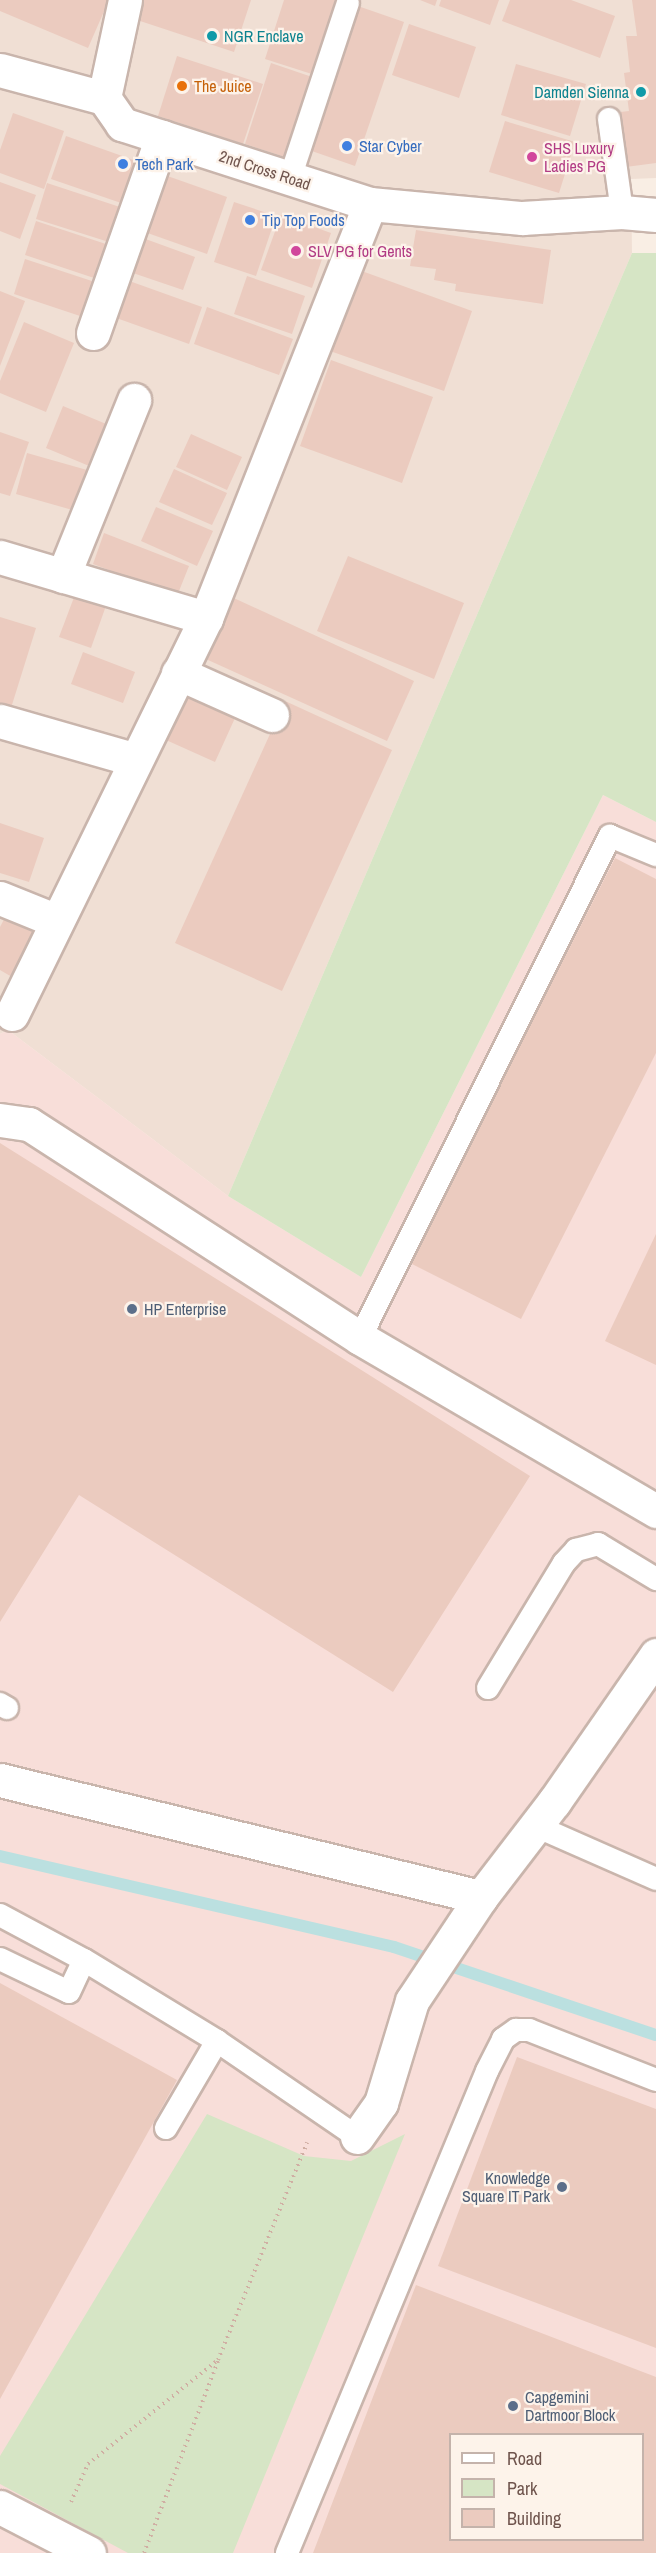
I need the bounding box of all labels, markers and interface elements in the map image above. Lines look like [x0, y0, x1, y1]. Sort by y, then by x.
place label: NGR Enclave [224, 26, 303, 46]
marker: NGR Enclave [205, 29, 219, 43]
place label: The Juice [194, 76, 252, 96]
marker: The Juice [175, 79, 189, 93]
place label: Damden Sienna [534, 82, 629, 102]
marker: Damden Sienna [634, 85, 648, 99]
place label: Star Cyber [359, 136, 422, 156]
place label: SHS Luxury Ladies PG [544, 138, 614, 176]
marker: Star Cyber [340, 139, 354, 153]
street label: 2nd Cross Road [217, 146, 313, 194]
marker: SHS Luxury Ladies PG [525, 150, 539, 164]
place label: Tech Park [135, 154, 193, 174]
marker: Tech Park [116, 157, 130, 171]
place label: Tip Top Foods [262, 210, 345, 230]
marker: Tip Top Foods [243, 213, 257, 227]
place label: SLV PG for Gents [308, 241, 412, 261]
marker: SLV PG for Gents [289, 244, 303, 258]
place label: HP Enterprise [144, 1299, 226, 1319]
marker: HP Enterprise [125, 1302, 139, 1316]
place label: Knowledge Square IT Park [462, 2168, 550, 2206]
marker: Knowledge Square IT Park [555, 2180, 569, 2194]
place label: Capgemini Dartmoor Block [525, 2387, 615, 2425]
marker: Capgemini Dartmoor Block [506, 2399, 520, 2413]
legend [449, 2433, 644, 2541]
text: Road [507, 2446, 542, 2471]
text: Park [507, 2476, 537, 2501]
text: Building [507, 2506, 561, 2531]

